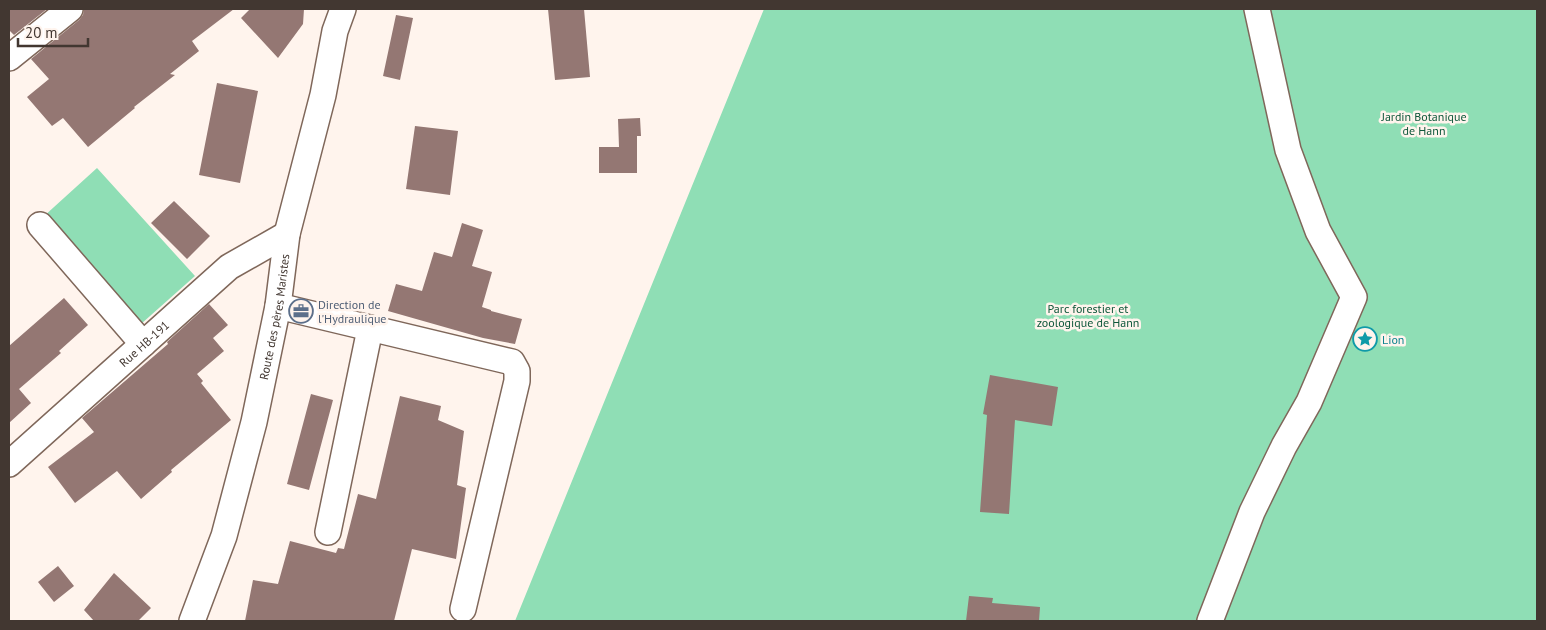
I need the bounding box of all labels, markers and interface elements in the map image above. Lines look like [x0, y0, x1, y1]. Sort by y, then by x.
scale bar [18, 15, 88, 47]
text: 20 m [25, 23, 58, 42]
park label: Jardin Botanique de Hann [1380, 109, 1467, 138]
street label: Route des pères Maristes [255, 253, 292, 381]
place label: Direction de l'Hydraulique [318, 297, 386, 326]
office icon: Direction de l'Hydraulique [288, 298, 314, 324]
park label: Parc forestier et zoologique de Hann [1037, 301, 1139, 330]
street label: Rue HB-191 [116, 317, 172, 369]
place icon: Lion [1352, 326, 1378, 352]
place label: Lion [1382, 332, 1404, 347]

